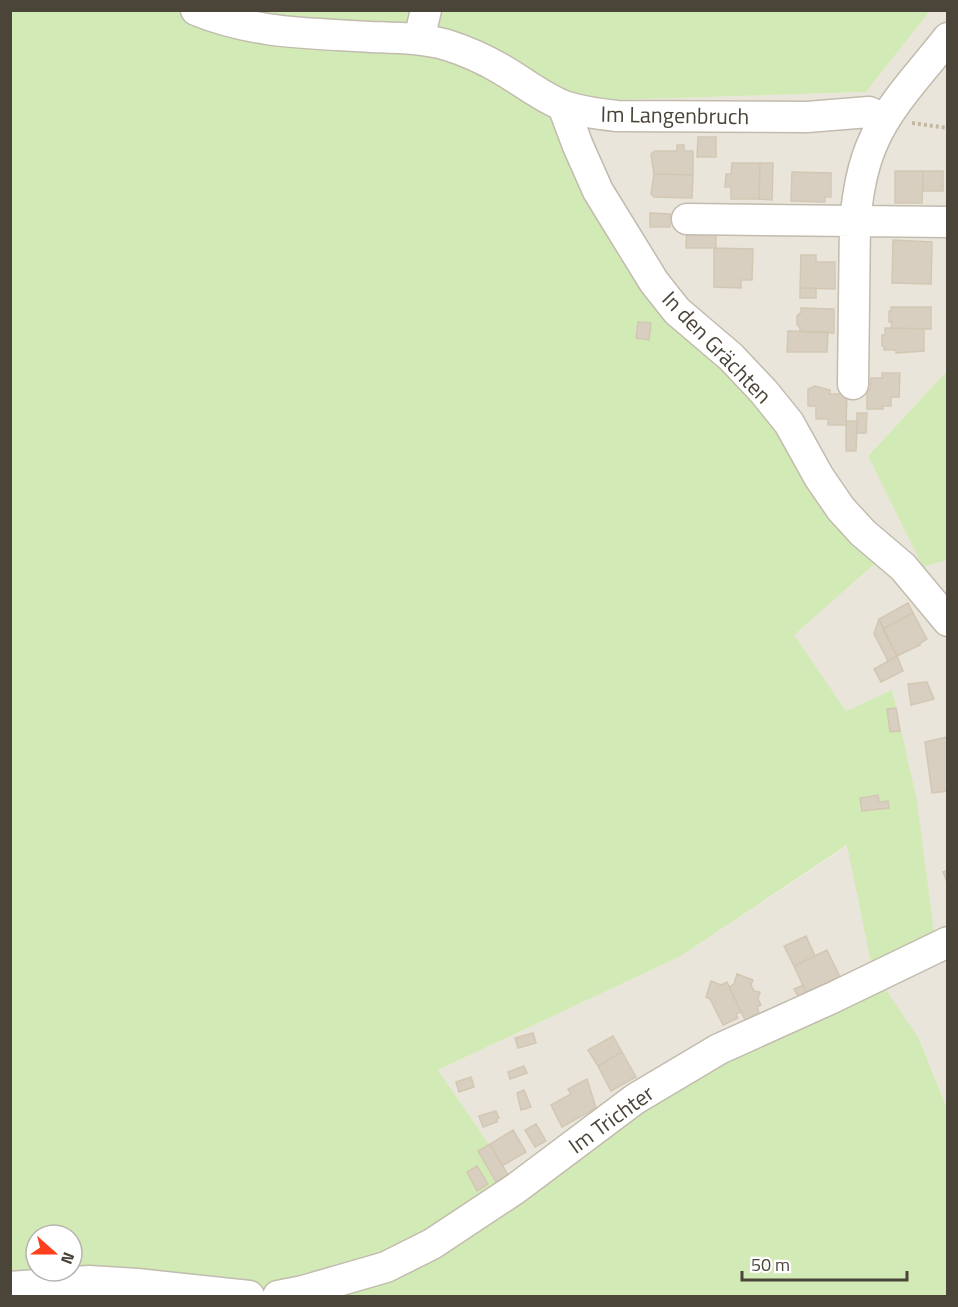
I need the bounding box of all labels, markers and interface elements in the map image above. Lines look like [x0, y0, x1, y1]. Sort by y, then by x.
street label: Im Langenbruch [600, 97, 750, 133]
street label: In den Grächten [654, 283, 780, 411]
street label: Im Trichter [561, 1076, 661, 1162]
north arrow [24, 1223, 84, 1283]
scale bar [742, 1244, 907, 1282]
text: N [55, 1249, 81, 1268]
text: 50 m [751, 1251, 790, 1278]

